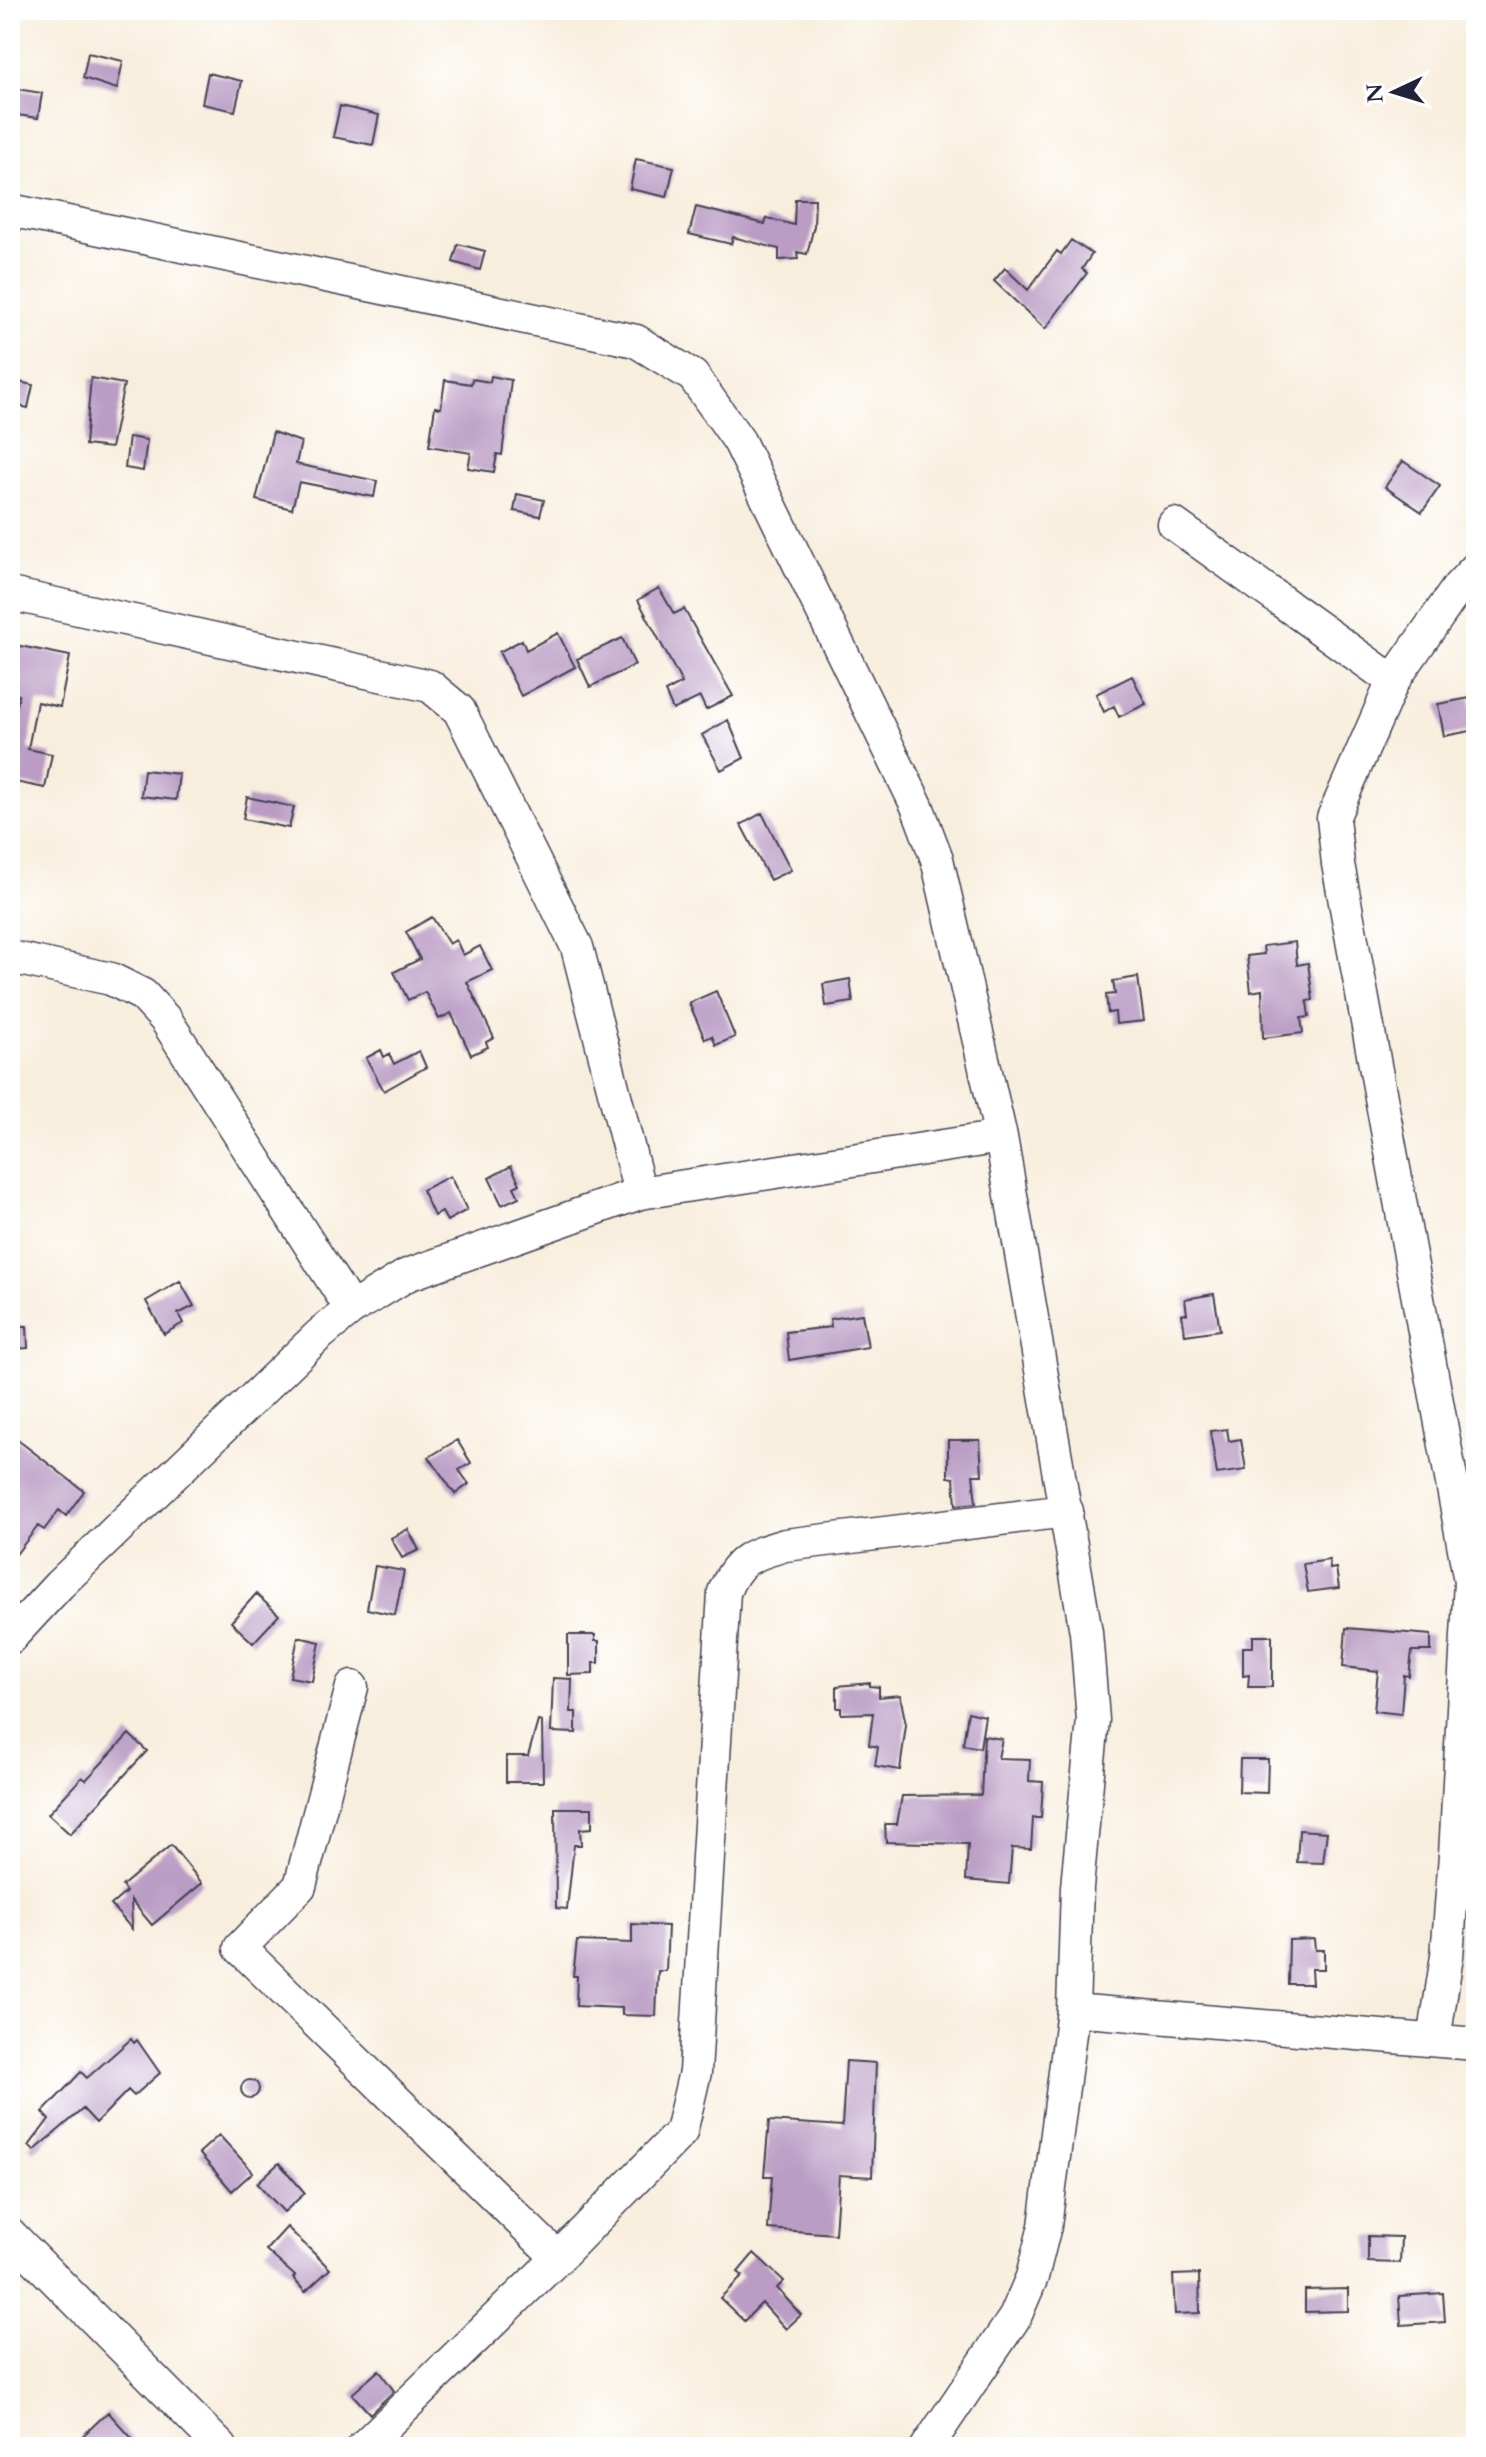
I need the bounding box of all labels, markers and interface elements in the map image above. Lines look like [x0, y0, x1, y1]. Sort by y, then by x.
north arrow [1354, 52, 1434, 132]
text: N [1359, 83, 1391, 104]

